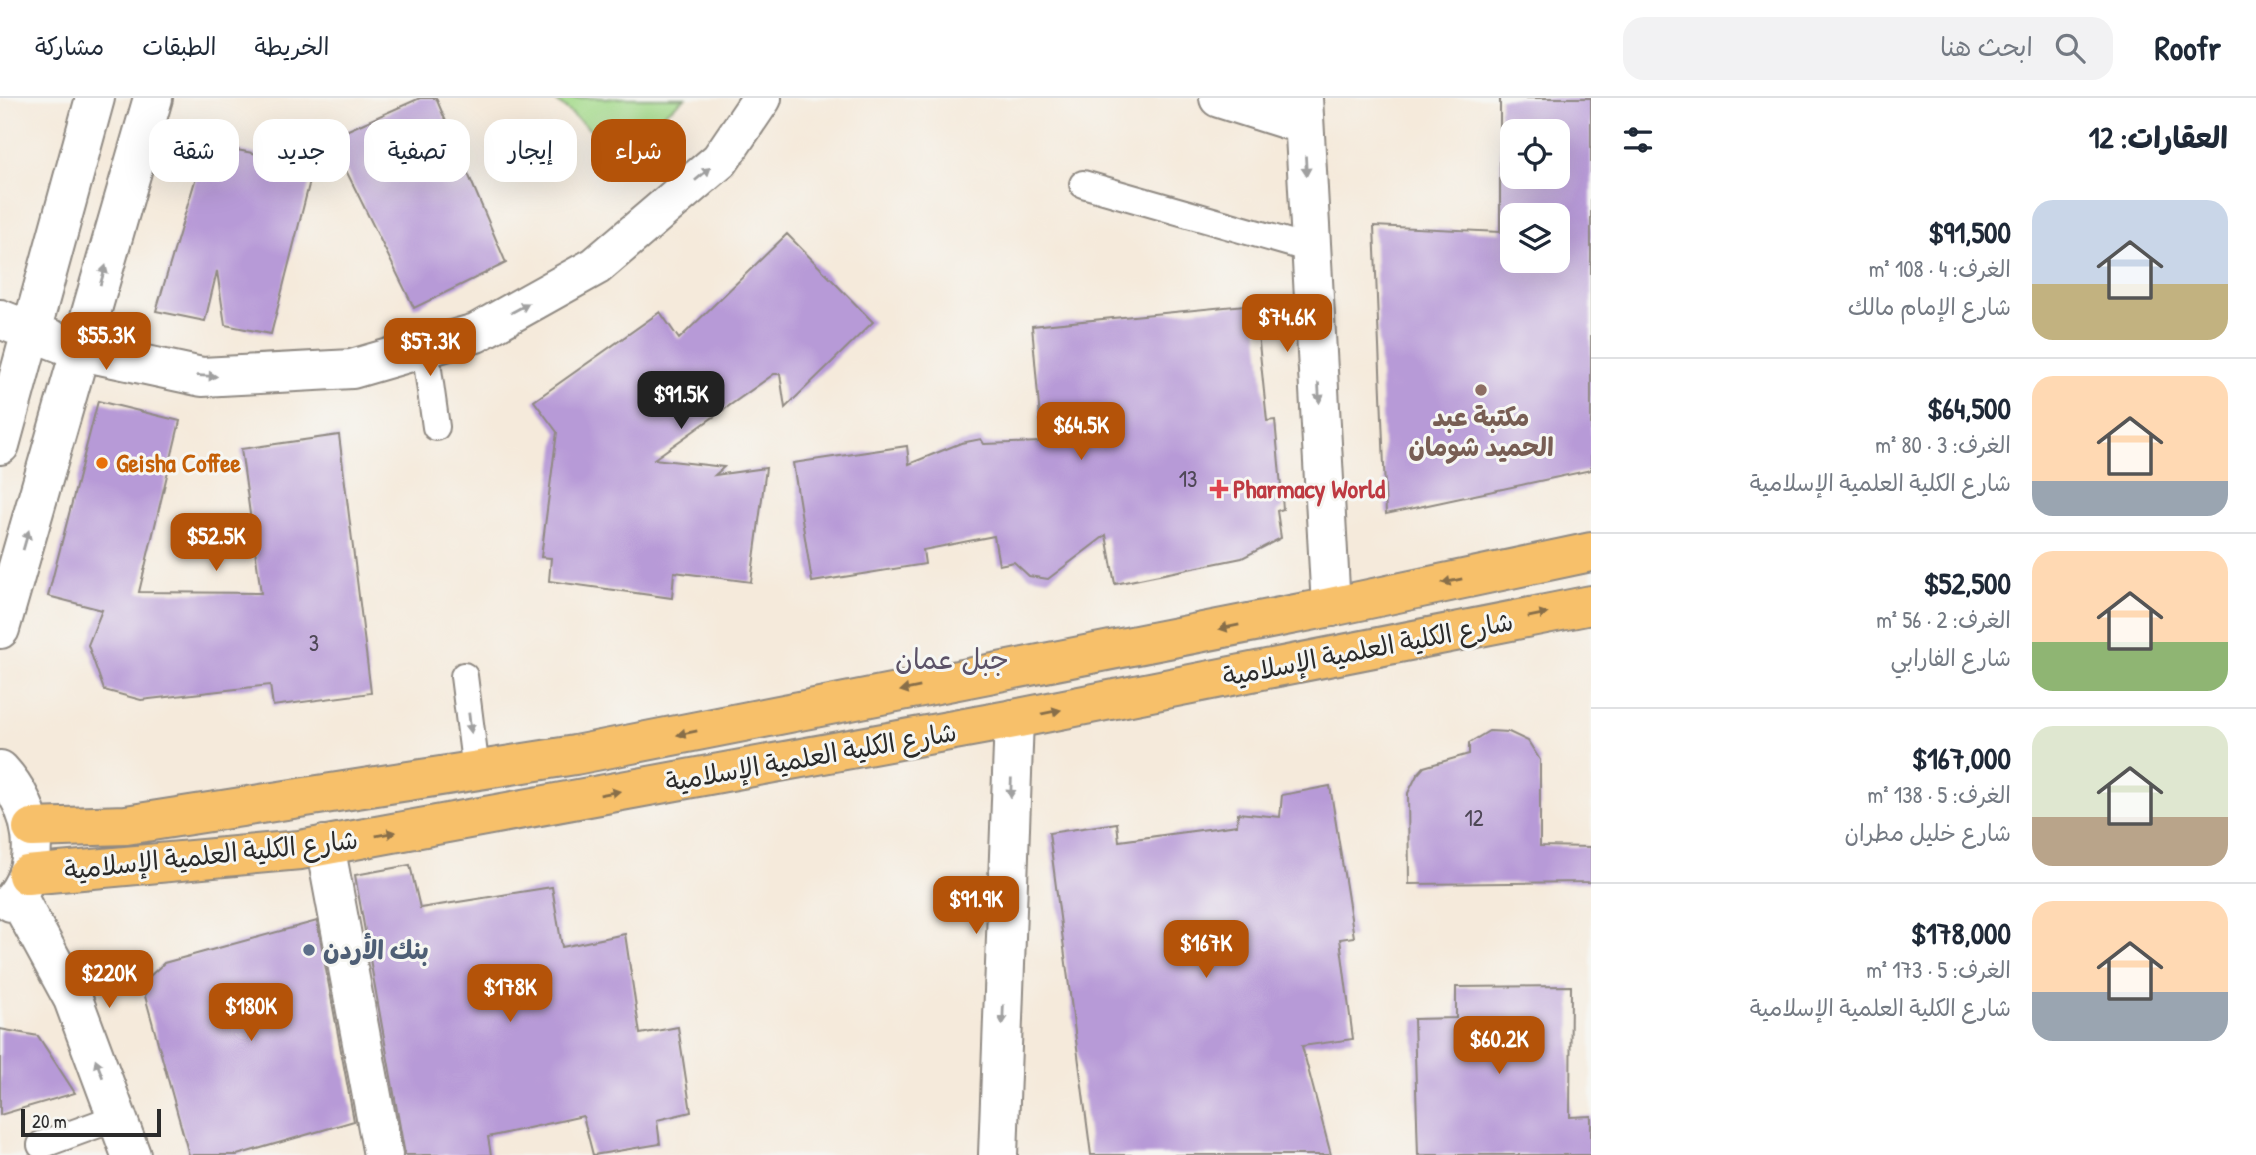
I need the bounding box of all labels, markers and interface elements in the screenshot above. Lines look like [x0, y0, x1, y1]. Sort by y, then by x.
search box [1623, 17, 2113, 80]
text: Roofr [2155, 26, 2221, 70]
text: ابحث هنا [1940, 29, 2033, 64]
icon: search [2051, 29, 2089, 67]
text: مشاركة [35, 30, 104, 62]
text: الطبقات [142, 30, 217, 62]
text: الخريطة [255, 30, 329, 62]
text: العقارات: 12 [2089, 117, 2228, 157]
chip: شقة [149, 119, 239, 182]
chip: جديد [253, 119, 350, 182]
chip: تصفية [364, 119, 470, 182]
chip: إيجار [484, 119, 577, 182]
chip: شراء [591, 119, 686, 182]
map controls [1500, 119, 1570, 273]
button: locate [1500, 119, 1570, 189]
icon: filters [1619, 121, 1657, 159]
one-way arrow [1301, 155, 1312, 177]
one-way arrow [694, 166, 712, 182]
button: layers [1500, 203, 1570, 273]
text: $91,500 [1928, 212, 2011, 252]
icon: home [2088, 228, 2172, 312]
text: الغرف: 4 · 108 m² [1869, 253, 2011, 284]
one-way arrow [98, 264, 108, 285]
text: شارع الإمام مالك [1848, 291, 2011, 322]
pin: $74.6K [1230, 294, 1344, 354]
text: $74.6K [1258, 301, 1316, 332]
one-way arrow [510, 302, 530, 314]
pin: $55.3K [49, 313, 163, 372]
pin: $57.3K [373, 318, 487, 378]
text: $55.3K [77, 319, 135, 350]
text: $57.3K [400, 325, 460, 356]
one-way arrow [196, 370, 218, 381]
pin: $91.5K [624, 372, 738, 431]
text: $91.5K [653, 378, 709, 409]
marker: مكتبة عبد الحميد شومان [1473, 382, 1489, 398]
one-way arrow [1314, 383, 1325, 405]
text: $64,500 [1927, 388, 2011, 428]
place label: مكتبة عبد الحميد شومان [1408, 399, 1554, 464]
pin: $64.5K [1024, 402, 1138, 462]
icon: home [2088, 404, 2172, 488]
text: $64.5K [1053, 409, 1109, 440]
text: الغرف: 3 · 80 m² [1875, 429, 2011, 460]
place label: Geisha Coffee [116, 445, 241, 480]
marker: Geisha Coffee [94, 455, 110, 471]
house number: 13 [1179, 463, 1197, 494]
text: شارع الكلية العلمية الإسلامية [1750, 467, 2011, 498]
place label: Pharmacy World [1233, 471, 1386, 507]
marker: Pharmacy World [1211, 481, 1227, 497]
pin: $52.5K [159, 514, 273, 573]
text: $52.5K [187, 520, 245, 551]
one-way arrow [21, 529, 32, 551]
text: $52,500 [1923, 563, 2011, 603]
one-way arrow [1441, 576, 1463, 587]
icon: home [2088, 579, 2172, 663]
street label: شارع الكلية العلمية الإسلامية [1220, 603, 1516, 695]
text: الغرف: 2 · 56 m² [1876, 604, 2011, 635]
one-way arrow [1527, 610, 1549, 621]
one-way arrow [1218, 621, 1240, 632]
house number: 3 [309, 627, 319, 658]
district label: جبل عمان [895, 640, 1009, 678]
text: شارع الفارابي [1891, 642, 2011, 673]
one-way arrow [899, 683, 921, 694]
one-way arrow [1040, 707, 1062, 718]
one-way arrow [465, 713, 476, 735]
street label: شارع الكلية العلمية الإسلامية [662, 714, 960, 800]
one-way arrow [676, 727, 698, 738]
text: $167,000 [1912, 738, 2011, 778]
icon: home [2088, 754, 2172, 838]
one-way arrow [1006, 777, 1017, 799]
text: الغرف: 5 · 138 m² [1868, 779, 2011, 810]
one-way arrow [599, 788, 621, 799]
house number: 12 [1464, 802, 1484, 833]
text: شارع خليل مطران [1844, 817, 2011, 848]
street label: شارع الكلية العلمية الإسلامية [62, 822, 360, 888]
one-way arrow [375, 828, 397, 839]
pin: $91.9K [919, 876, 1033, 936]
text: $91.9K [949, 883, 1003, 914]
text: $178,000 [1911, 913, 2011, 953]
pin: $167K [1157, 920, 1255, 980]
text: $167K [1180, 927, 1232, 958]
icon: home [2088, 929, 2172, 1013]
place label: بنك الأردن [323, 932, 429, 967]
marker: بنك الأردن [301, 942, 317, 958]
pin: $220K [60, 950, 158, 1010]
text: الغرف: 5 · 173 m² [1866, 954, 2011, 985]
text: $220K [81, 957, 137, 988]
pin: $178K [461, 964, 559, 1024]
text: $178K [483, 971, 537, 1002]
pin: $180K [202, 984, 300, 1043]
text: $180K [225, 990, 277, 1021]
text: شارع الكلية العلمية الإسلامية [1750, 992, 2011, 1023]
one-way arrow [997, 1004, 1008, 1026]
pin: $60.2K [1442, 1016, 1556, 1076]
text: $60.2K [1470, 1023, 1528, 1054]
one-way arrow [94, 1057, 105, 1078]
scale bar [21, 1106, 161, 1138]
text: 20 m [32, 1108, 67, 1134]

